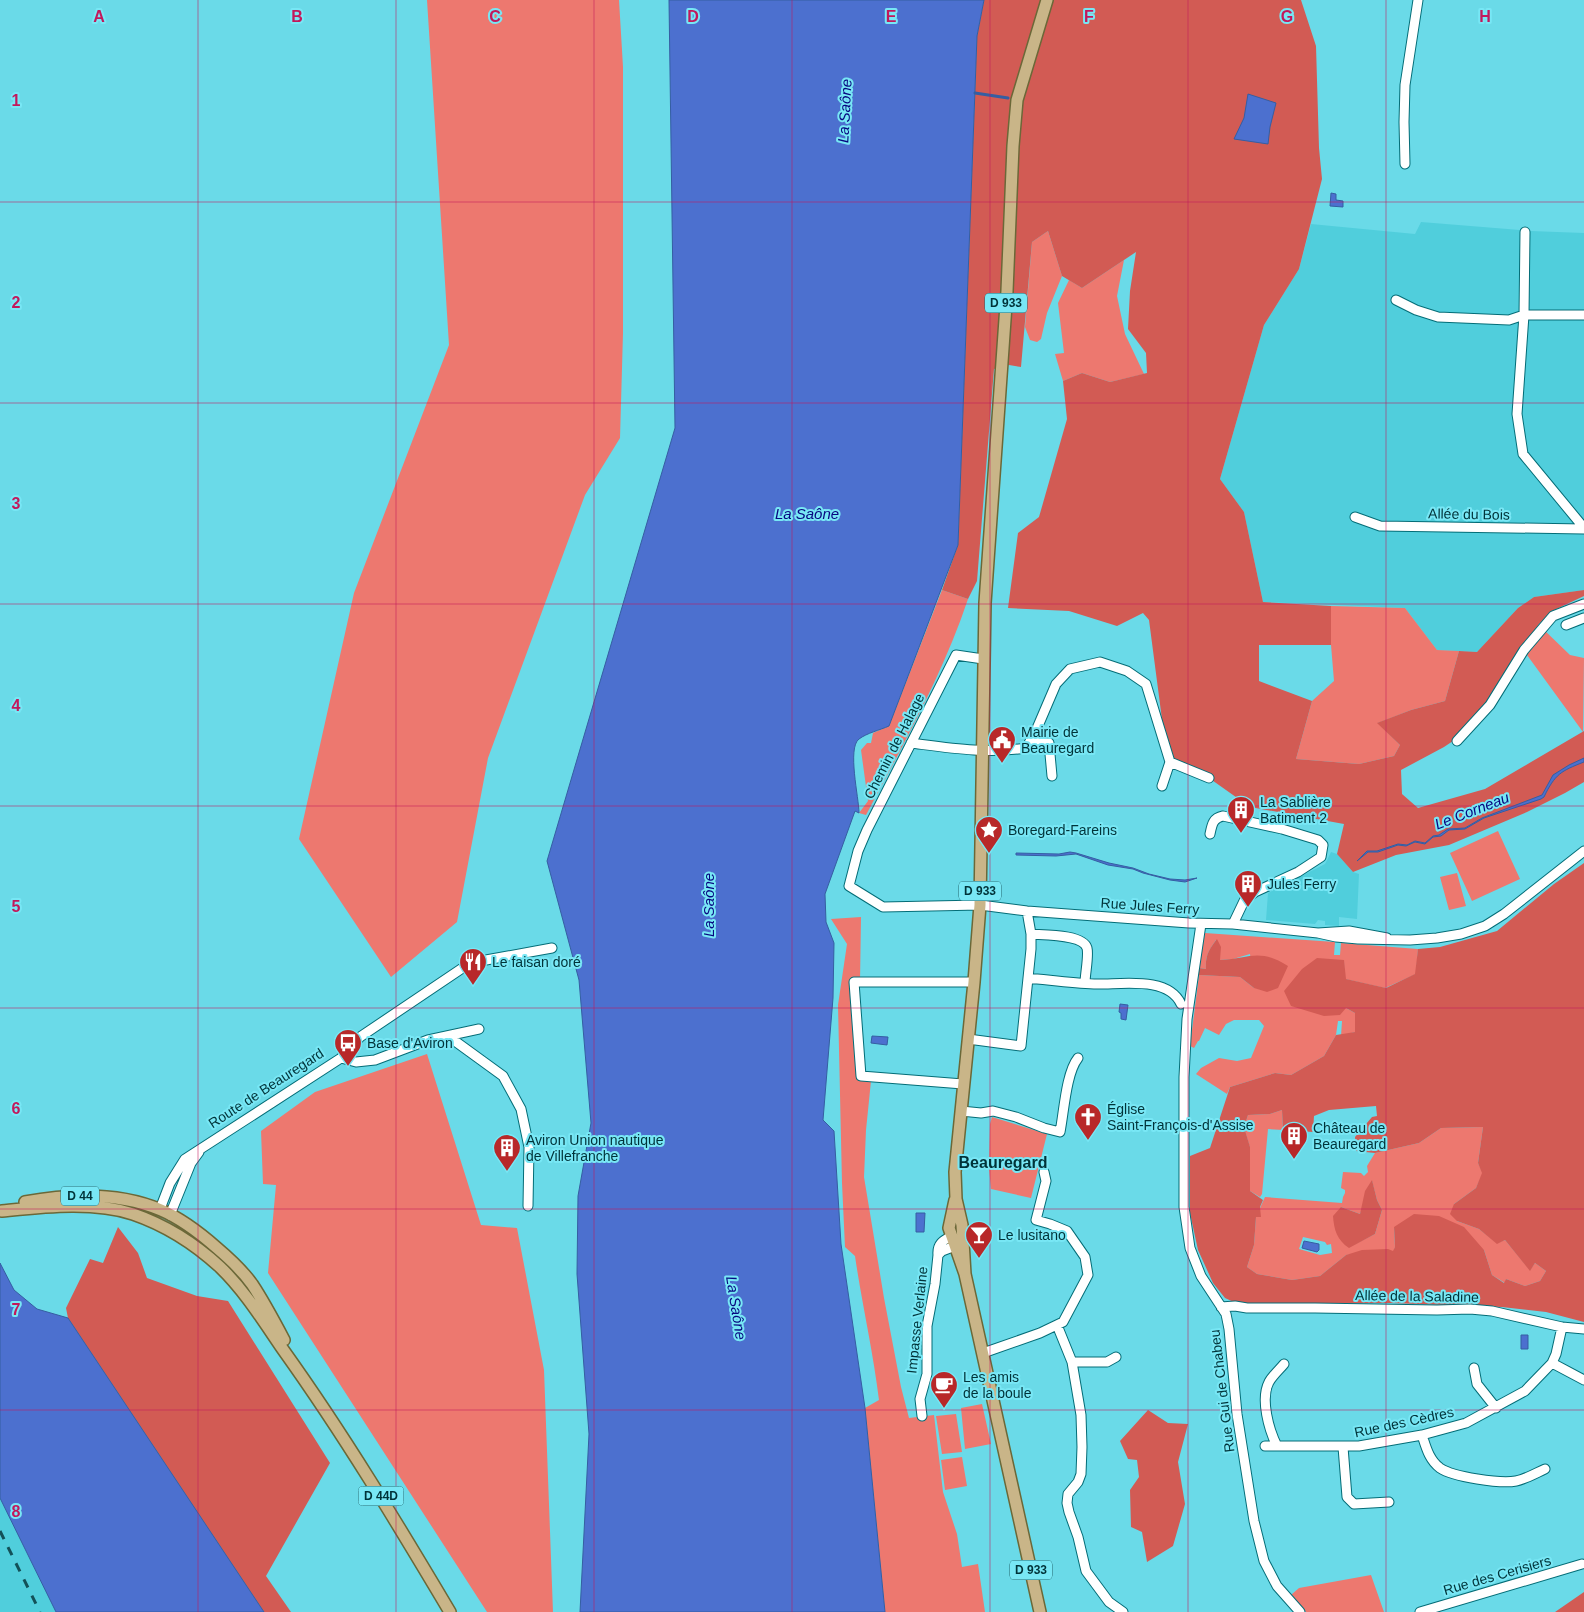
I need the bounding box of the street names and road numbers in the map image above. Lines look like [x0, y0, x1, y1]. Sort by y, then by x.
road number: D 933 [985, 294, 1027, 312]
street label: Allée du Bois [1428, 505, 1510, 523]
street label: Chemin de Halage [861, 691, 928, 801]
road number: D 933 [959, 881, 1001, 900]
street label: Rue Jules Ferry [1100, 895, 1200, 917]
street label: Route de Beauregard [206, 1045, 326, 1131]
road number: D 44 [61, 1186, 99, 1206]
street label: Impasse Verlaine [903, 1266, 931, 1374]
street label: Allée de la Saladine [1355, 1287, 1479, 1305]
street label: Rue Gui de Chabeu [1207, 1329, 1237, 1453]
street label: Rue des Cèdres [1353, 1404, 1455, 1440]
road number: D 44D [358, 1486, 404, 1505]
street label: Rue des Cerisiers [1441, 1552, 1553, 1598]
road number: D 933 [1010, 1560, 1052, 1580]

